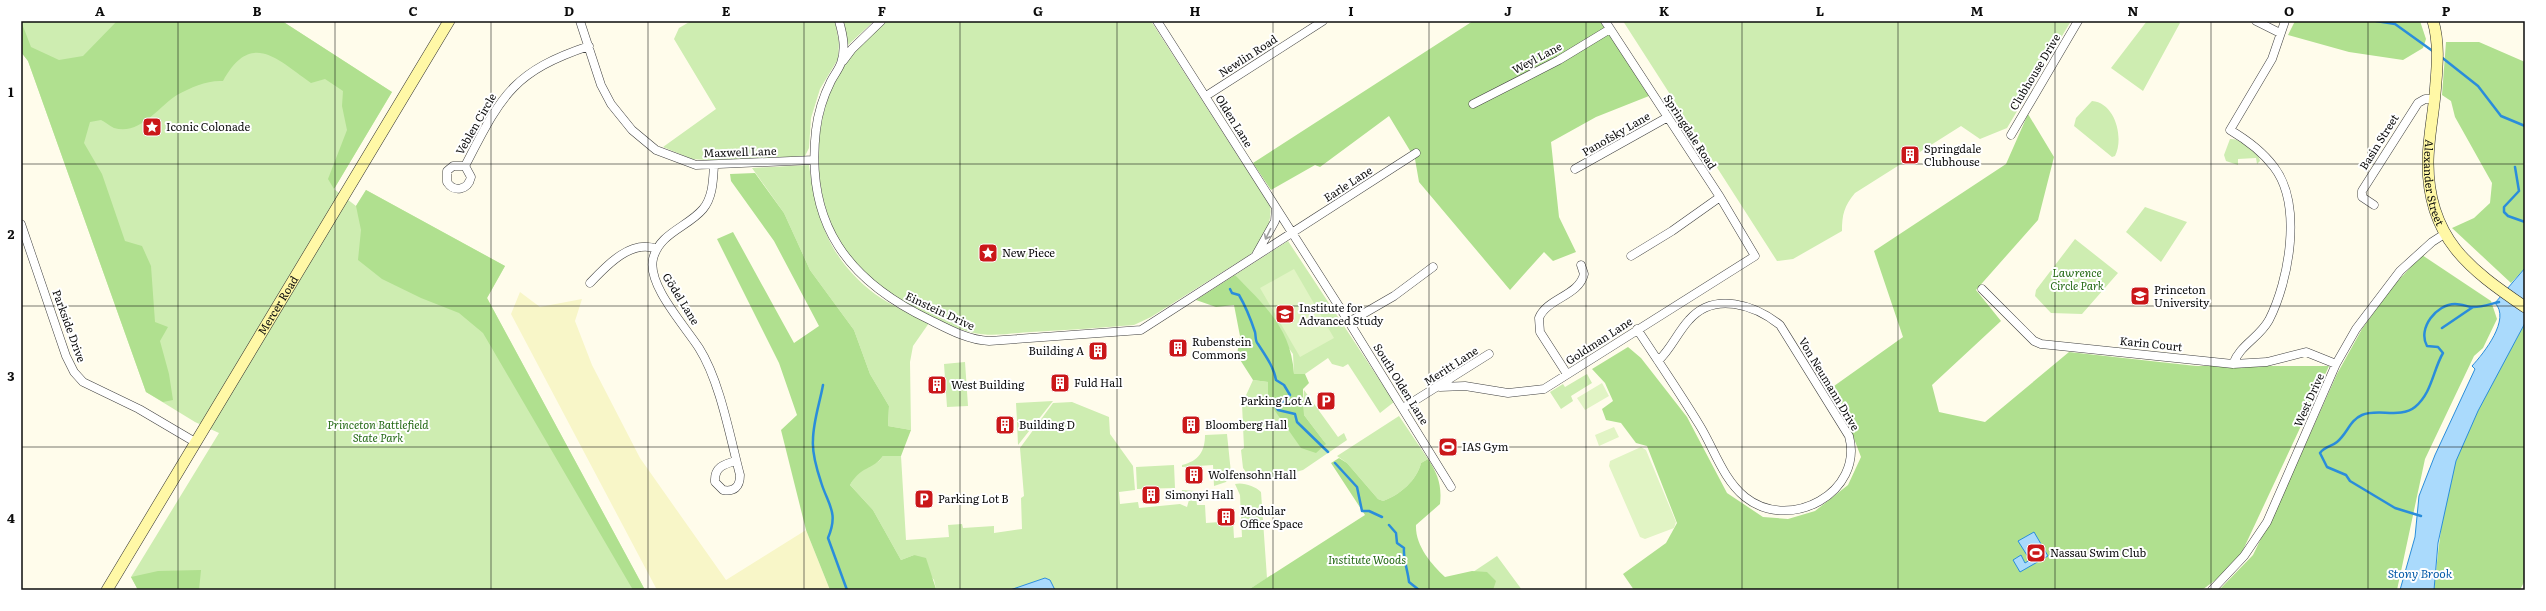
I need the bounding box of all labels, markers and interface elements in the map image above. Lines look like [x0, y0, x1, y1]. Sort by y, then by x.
text: A [95, 1, 105, 20]
text: B [253, 1, 262, 20]
text: C [408, 1, 418, 20]
text: D [564, 1, 574, 20]
text: E [722, 1, 731, 20]
text: F [878, 1, 886, 20]
text: G [1033, 1, 1043, 20]
text: H [1190, 1, 1201, 20]
text: I [1348, 1, 1354, 20]
text: J [1504, 1, 1512, 20]
text: K [1659, 1, 1670, 20]
text: L [1816, 1, 1824, 20]
text: M [1971, 1, 1984, 20]
text: N [2128, 1, 2139, 20]
text: O [2284, 1, 2294, 20]
text: P [2442, 1, 2451, 20]
street label: Newlin Road [1215, 30, 1280, 80]
street label: Clubhouse Drive [2005, 30, 2063, 113]
street label: Weyl Lane [1509, 37, 1564, 77]
text: 1 [8, 82, 14, 101]
street label: Veblen Circle [451, 89, 499, 157]
street label: Olden Lane [1212, 91, 1257, 150]
street label: Springdale Road [1661, 91, 1721, 172]
street label: Panofsky Lane [1579, 107, 1653, 159]
street label: Basin Street [2355, 110, 2402, 172]
place icon: Iconic Colonade [141, 116, 163, 138]
place label: Iconic Colonade [166, 118, 250, 134]
street label: Alexander Street [2421, 139, 2449, 229]
place label: Springdale Clubhouse [1924, 140, 1982, 169]
street label: Maxwell Lane [703, 142, 777, 160]
building icon: Springdale Clubhouse [1899, 144, 1921, 166]
street label: Earle Lane [1320, 161, 1375, 205]
text: 2 [8, 224, 15, 243]
one-way arrow [1264, 228, 1271, 240]
place icon: New Piece [977, 242, 999, 264]
place label: New Piece [1002, 244, 1055, 260]
park label: Lawrence Circle Park [2050, 264, 2104, 293]
street label: Gödel Lane [660, 269, 704, 328]
street label: Mercer Road [253, 272, 301, 338]
place label: Princeton University [2154, 281, 2210, 310]
school or university icon: Princeton University [2129, 285, 2151, 307]
street label: Parkside Drive [49, 287, 91, 364]
street label: Einstein Drive [903, 287, 978, 333]
place label: Institute for Advanced Study [1299, 299, 1384, 328]
school or university icon: Institute for Advanced Study [1274, 303, 1296, 325]
street label: Goldman Lane [1562, 312, 1635, 368]
street label: Karin Court [2119, 332, 2184, 354]
place label: Rubenstein Commons [1192, 333, 1252, 362]
street label: Von Neumann Drive [1796, 334, 1864, 433]
building icon: Rubenstein Commons [1167, 337, 1189, 359]
building icon: Building A [1087, 340, 1109, 362]
street label: South Olden Lane [1370, 340, 1433, 427]
street label: Meritt Lane [1420, 341, 1481, 389]
place label: Building A [1028, 342, 1084, 358]
text: 3 [7, 366, 15, 385]
street label: West Drive [2289, 370, 2327, 429]
building icon: Fuld Hall [1049, 372, 1071, 394]
building icon: West Building [926, 374, 948, 396]
place label: Fuld Hall [1074, 374, 1123, 390]
place label: West Building [951, 376, 1025, 392]
parking icon: Parking Lot A [1315, 390, 1337, 412]
place label: Parking Lot A [1241, 392, 1312, 408]
building icon: Building D [994, 414, 1016, 436]
building icon: Bloomberg Hall [1180, 414, 1202, 436]
park label: Princeton Battlefield State Park [327, 416, 429, 445]
place label: Building D [1019, 416, 1075, 432]
place label: Bloomberg Hall [1205, 416, 1288, 432]
sports icon: IAS Gym [1437, 436, 1459, 458]
place label: IAS Gym [1462, 438, 1509, 454]
building icon: Wolfensohn Hall [1183, 464, 1205, 486]
place label: Wolfensohn Hall [1208, 466, 1297, 482]
building icon: Simonyi Hall [1140, 484, 1162, 506]
place label: Simonyi Hall [1165, 486, 1234, 502]
parking icon: Parking Lot B [913, 488, 935, 510]
place label: Parking Lot B [938, 490, 1009, 506]
place label: Modular Office Space [1240, 502, 1303, 531]
building icon: Modular Office Space [1215, 506, 1237, 528]
text: 4 [7, 508, 15, 527]
sports icon: Nassau Swim Club [2025, 542, 2047, 564]
place label: Nassau Swim Club [2050, 544, 2147, 560]
park label: Institute Woods [1328, 551, 1406, 567]
water label: Stony Brook [2388, 564, 2453, 582]

